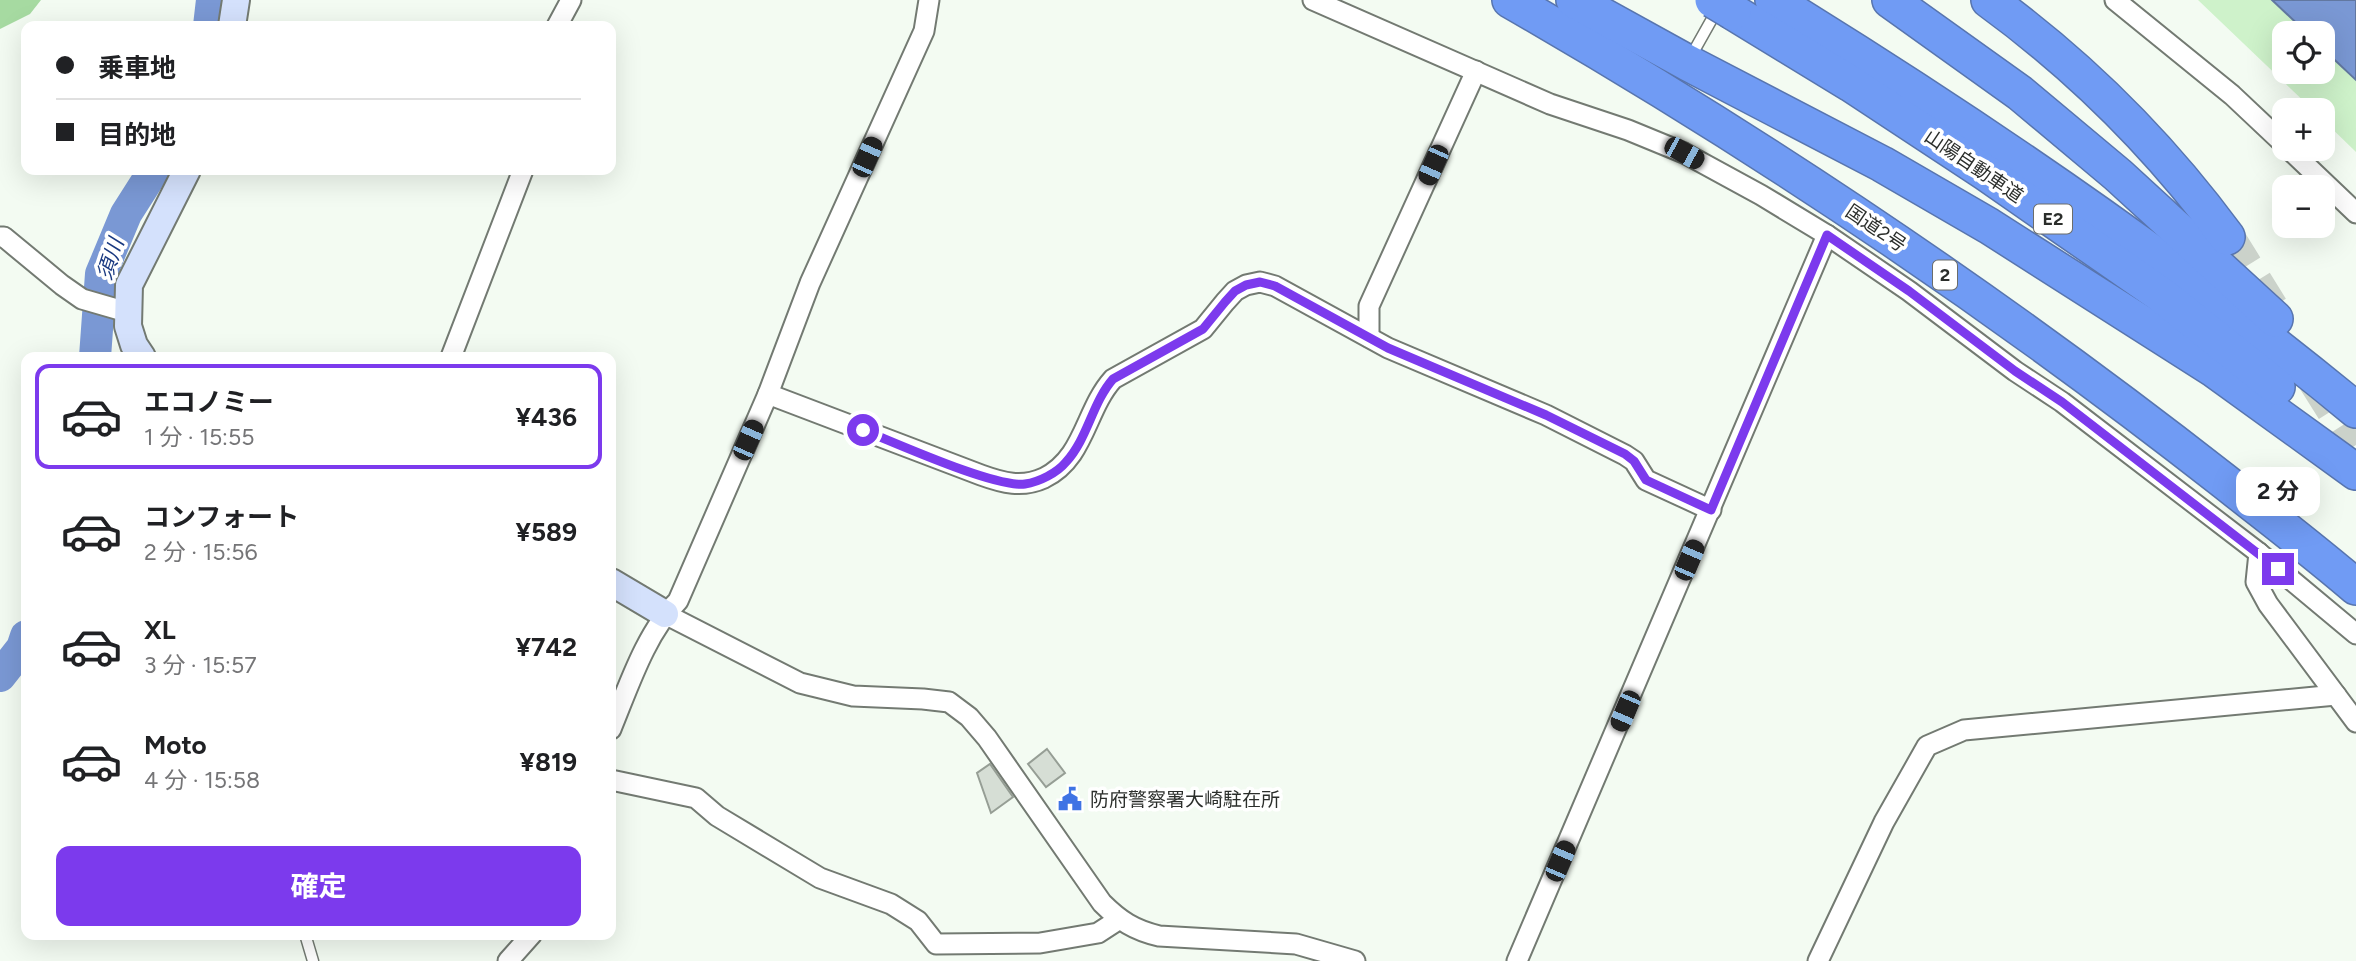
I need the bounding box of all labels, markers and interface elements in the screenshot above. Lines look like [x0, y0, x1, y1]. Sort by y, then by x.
map controls [2272, 21, 2335, 238]
button: locate [2272, 21, 2335, 84]
text: 乗車地 [98, 52, 176, 84]
button: + [2272, 98, 2335, 161]
text: 目的地 [98, 119, 176, 151]
street label: 山陽自動車道 [1920, 125, 2028, 207]
car [849, 134, 886, 180]
car [1661, 134, 1708, 172]
car [1415, 142, 1452, 188]
button: − [2272, 175, 2335, 238]
street label: 国道2号 [1842, 200, 1910, 256]
road number: E2 [2034, 204, 2072, 233]
water label: 須川 [92, 233, 129, 283]
road number: 2 [1933, 260, 1957, 290]
icon: car [60, 385, 123, 448]
text: エコノミー [144, 386, 274, 418]
text: ¥436 [516, 401, 577, 433]
route start [847, 414, 879, 446]
car [730, 417, 767, 463]
text: 1 分 · 15:55 [144, 423, 254, 451]
callout: 2 分 [2236, 468, 2320, 516]
text: 2 分 [2257, 477, 2299, 505]
icon: car [60, 500, 123, 563]
text: コンフォート [144, 501, 299, 533]
text: ¥589 [515, 516, 577, 548]
car [1672, 537, 1707, 583]
text: 2 分 · 15:56 [144, 538, 258, 566]
route end [2262, 553, 2294, 585]
text: XL [144, 614, 176, 646]
icon: car [60, 615, 123, 678]
text: ¥742 [516, 631, 577, 663]
text: 3 分 · 15:57 [144, 651, 257, 679]
car [1608, 688, 1643, 734]
text: Moto [144, 729, 207, 761]
icon: car [60, 730, 123, 793]
text: ¥819 [520, 746, 577, 778]
text: 4 分 · 15:58 [144, 766, 260, 794]
public building icon: 防府警察署大崎駐在所 [1056, 785, 1084, 813]
place label: 防府警察署大崎駐在所 [1090, 788, 1280, 811]
car [1543, 838, 1578, 884]
button: 確定 [56, 846, 581, 926]

